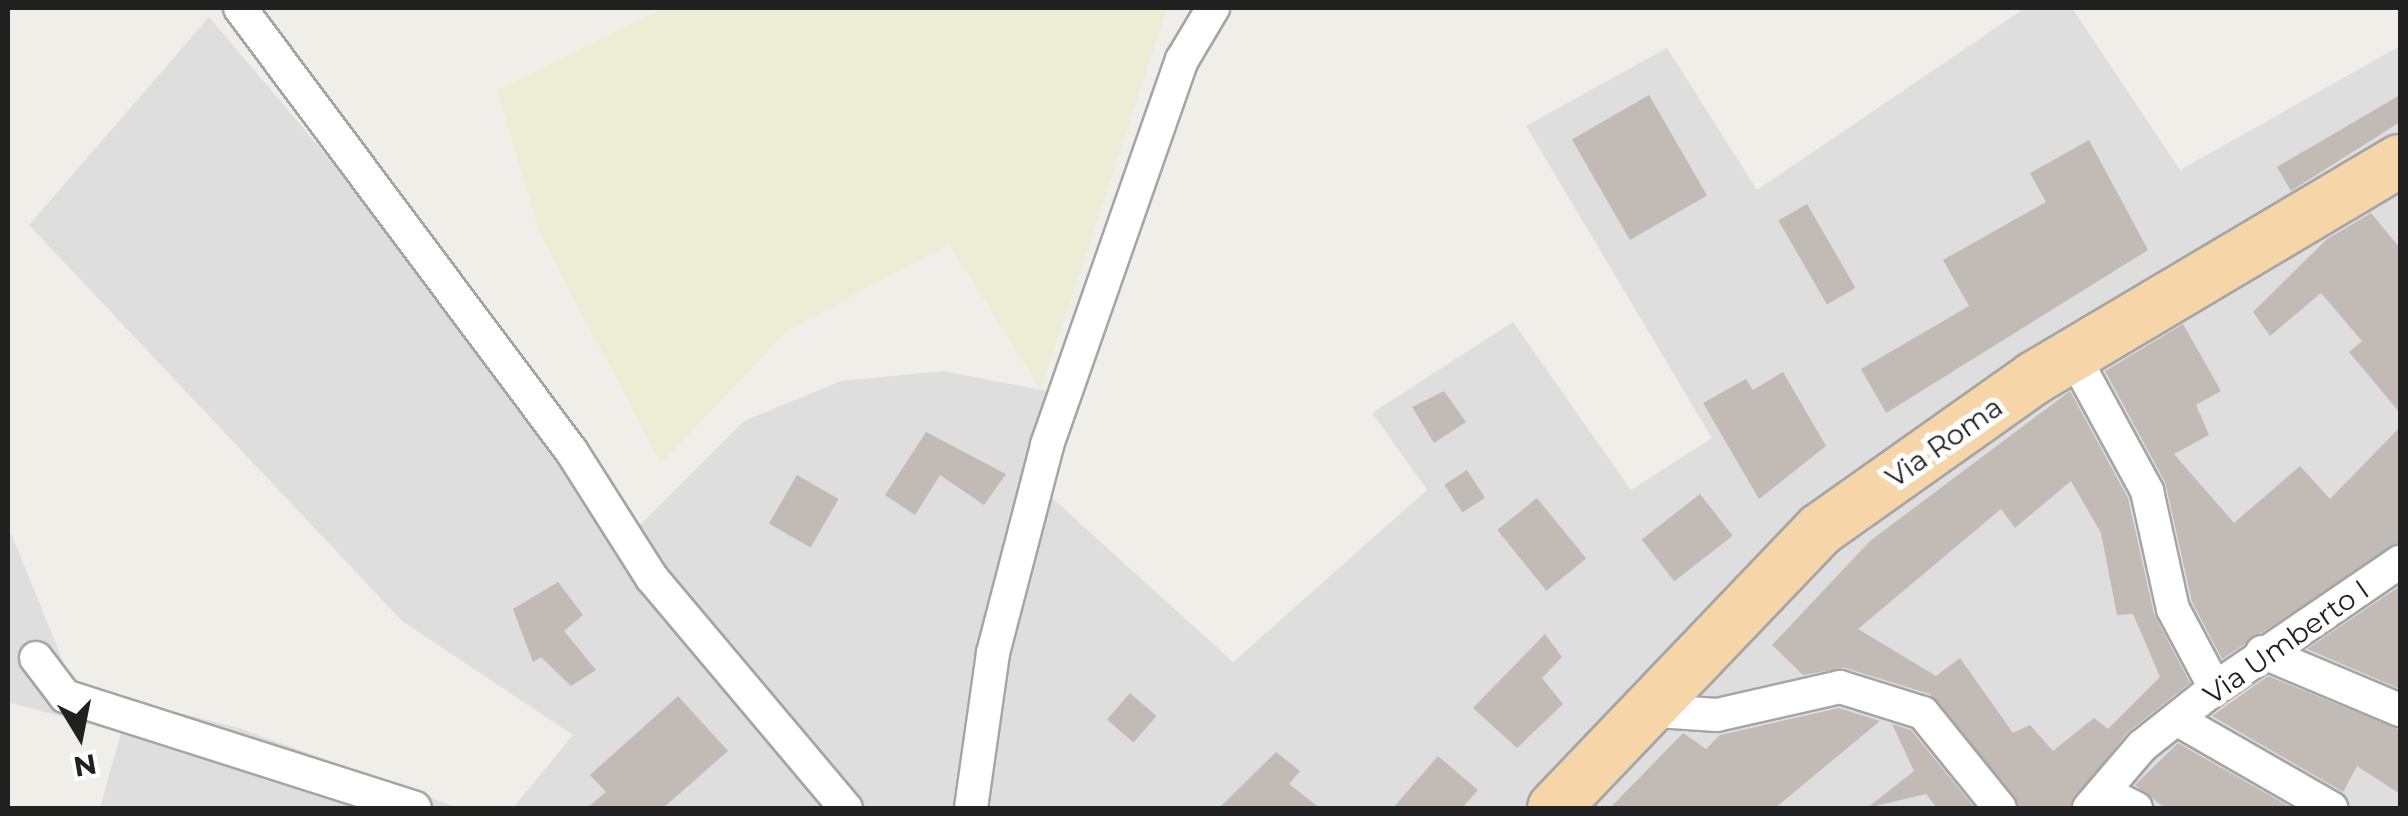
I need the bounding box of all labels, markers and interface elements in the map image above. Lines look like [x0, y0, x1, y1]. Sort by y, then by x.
street label: Via Roma [1879, 390, 2009, 494]
street label: Via Umberto I [2197, 573, 2375, 711]
north arrow [30, 686, 130, 786]
text: N [71, 747, 99, 784]

